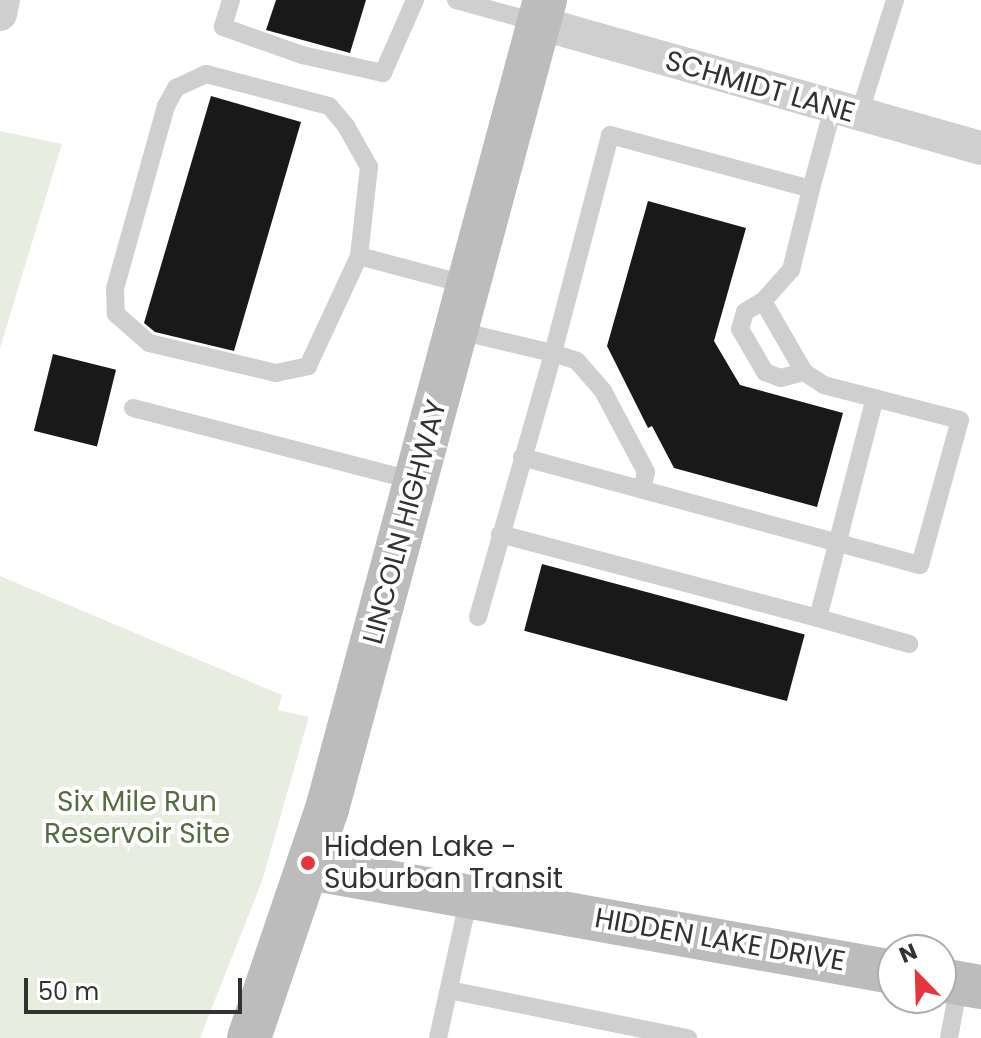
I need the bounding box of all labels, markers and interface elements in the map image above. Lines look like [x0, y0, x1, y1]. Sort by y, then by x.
street label: SCHMIDT LANE [661, 44, 859, 130]
street label: LINCOLN HIGHWAY [356, 396, 454, 648]
park label: Six Mile Run Reservoir Site [44, 785, 230, 851]
place label: Hidden Lake - Suburban Transit [324, 830, 563, 896]
marker: Hidden Lake - Suburban Transit [299, 854, 317, 872]
street label: HIDDEN LAKE DRIVE [592, 901, 848, 979]
north arrow [877, 934, 957, 1014]
text: N [895, 936, 922, 971]
scale bar [28, 962, 246, 1012]
text: 50 m [38, 975, 99, 1008]

